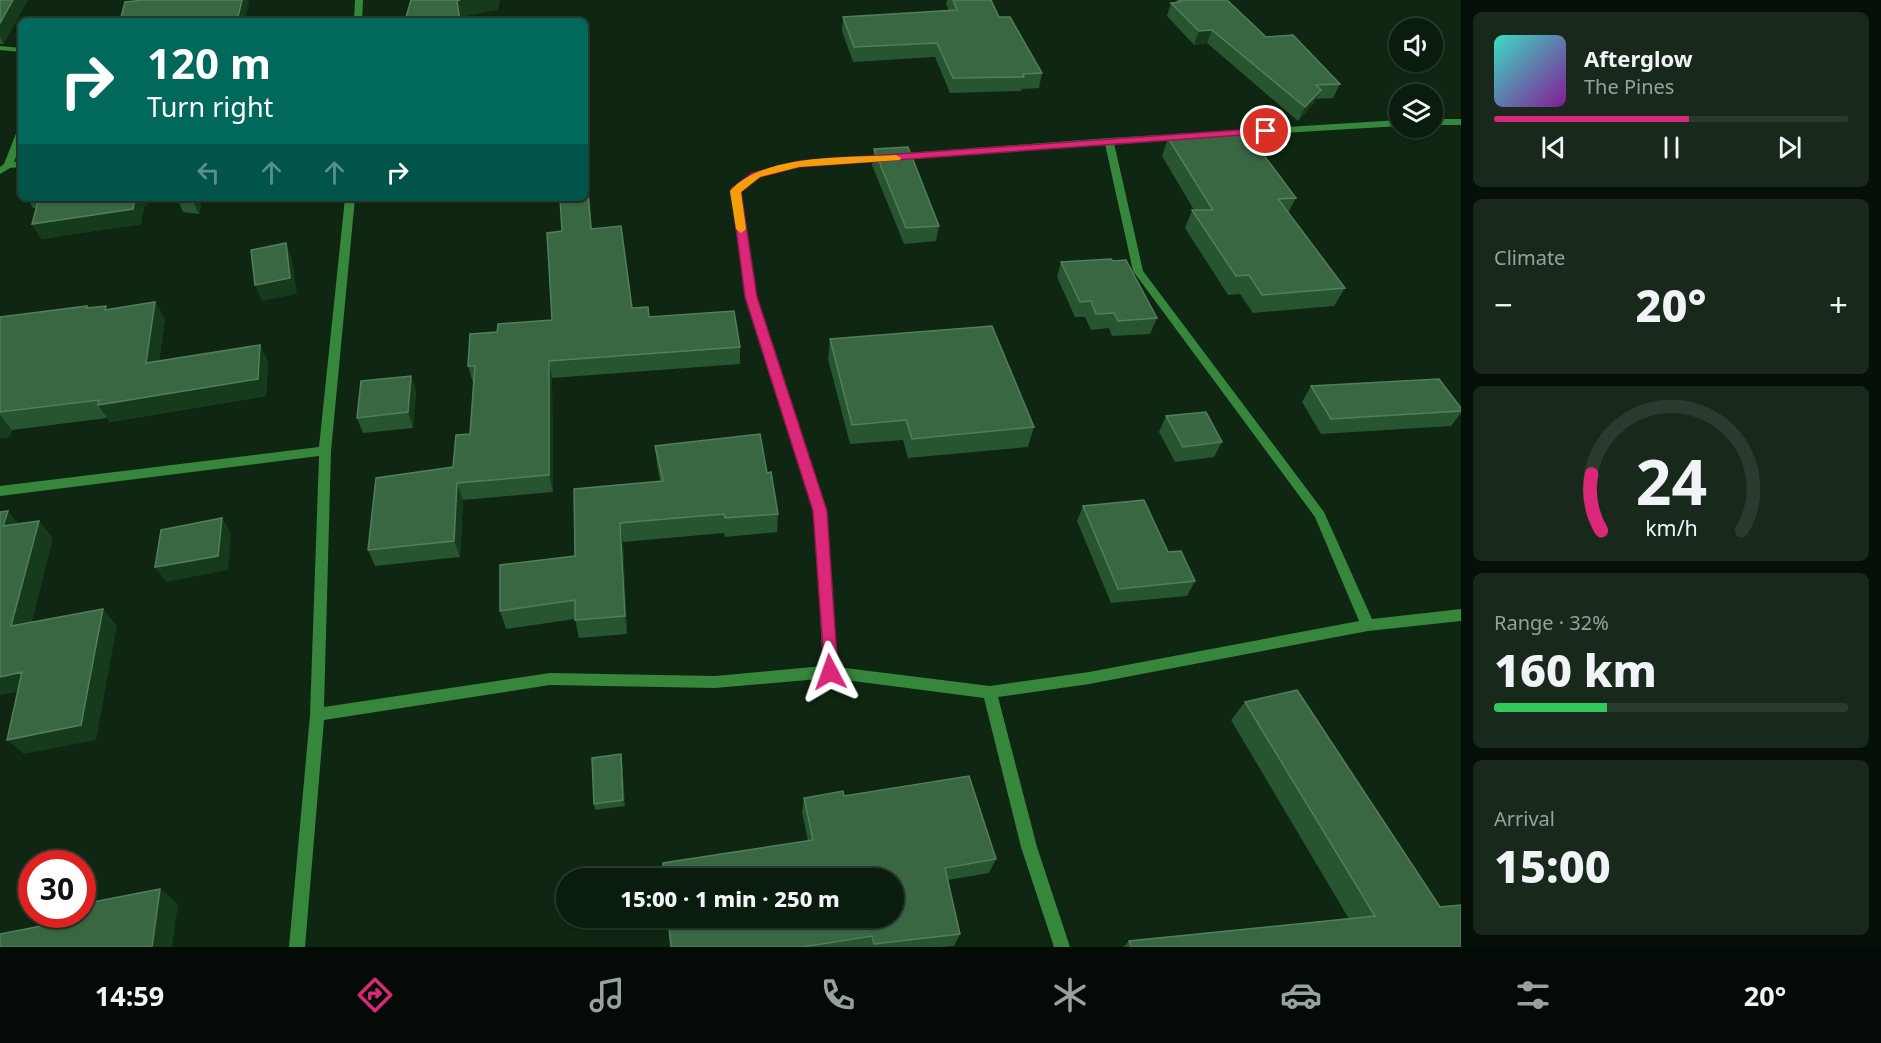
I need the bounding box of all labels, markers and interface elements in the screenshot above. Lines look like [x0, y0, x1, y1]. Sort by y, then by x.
map controls [1389, 18, 1443, 138]
button: sound [1389, 18, 1443, 72]
text: 120 m [147, 34, 271, 91]
icon: right [48, 42, 126, 120]
text: Afterglow [1584, 43, 1693, 73]
text: The Pines [1584, 73, 1674, 100]
button: layers [1389, 84, 1443, 138]
text: Turn right [147, 88, 273, 125]
pin [1240, 105, 1291, 156]
icon: arrive [1249, 114, 1282, 147]
icon: previous [1537, 131, 1570, 164]
icon: pause [1655, 131, 1688, 164]
icon: next [1773, 131, 1806, 164]
icon: left [192, 156, 225, 189]
icon: ahead [255, 156, 288, 189]
icon: ahead [318, 156, 351, 189]
icon: right [381, 156, 414, 189]
text: Climate [1494, 244, 1565, 271]
text: 20° [1635, 274, 1707, 335]
text: − [1494, 282, 1513, 327]
text: + [1829, 282, 1848, 327]
text: 24 [1635, 438, 1707, 523]
text: km/h [1645, 513, 1697, 542]
text: Range · 32% [1494, 609, 1609, 636]
text: 160 km [1494, 639, 1657, 700]
position arrow [798, 640, 862, 704]
text: Arrival [1494, 805, 1555, 832]
text: 15:00 [1494, 835, 1611, 896]
speed limit sign: 30 [18, 850, 96, 928]
text: 15:00 · 1 min · 250 m [620, 883, 840, 913]
icon: directions [354, 974, 396, 1016]
icon: music [586, 974, 628, 1016]
icon: phone [817, 974, 859, 1016]
icon: climate [1049, 974, 1091, 1016]
icon: car [1280, 974, 1322, 1016]
icon: filters [1512, 974, 1554, 1016]
text: 14:59 [95, 977, 164, 1014]
text: 20° [1744, 977, 1786, 1014]

